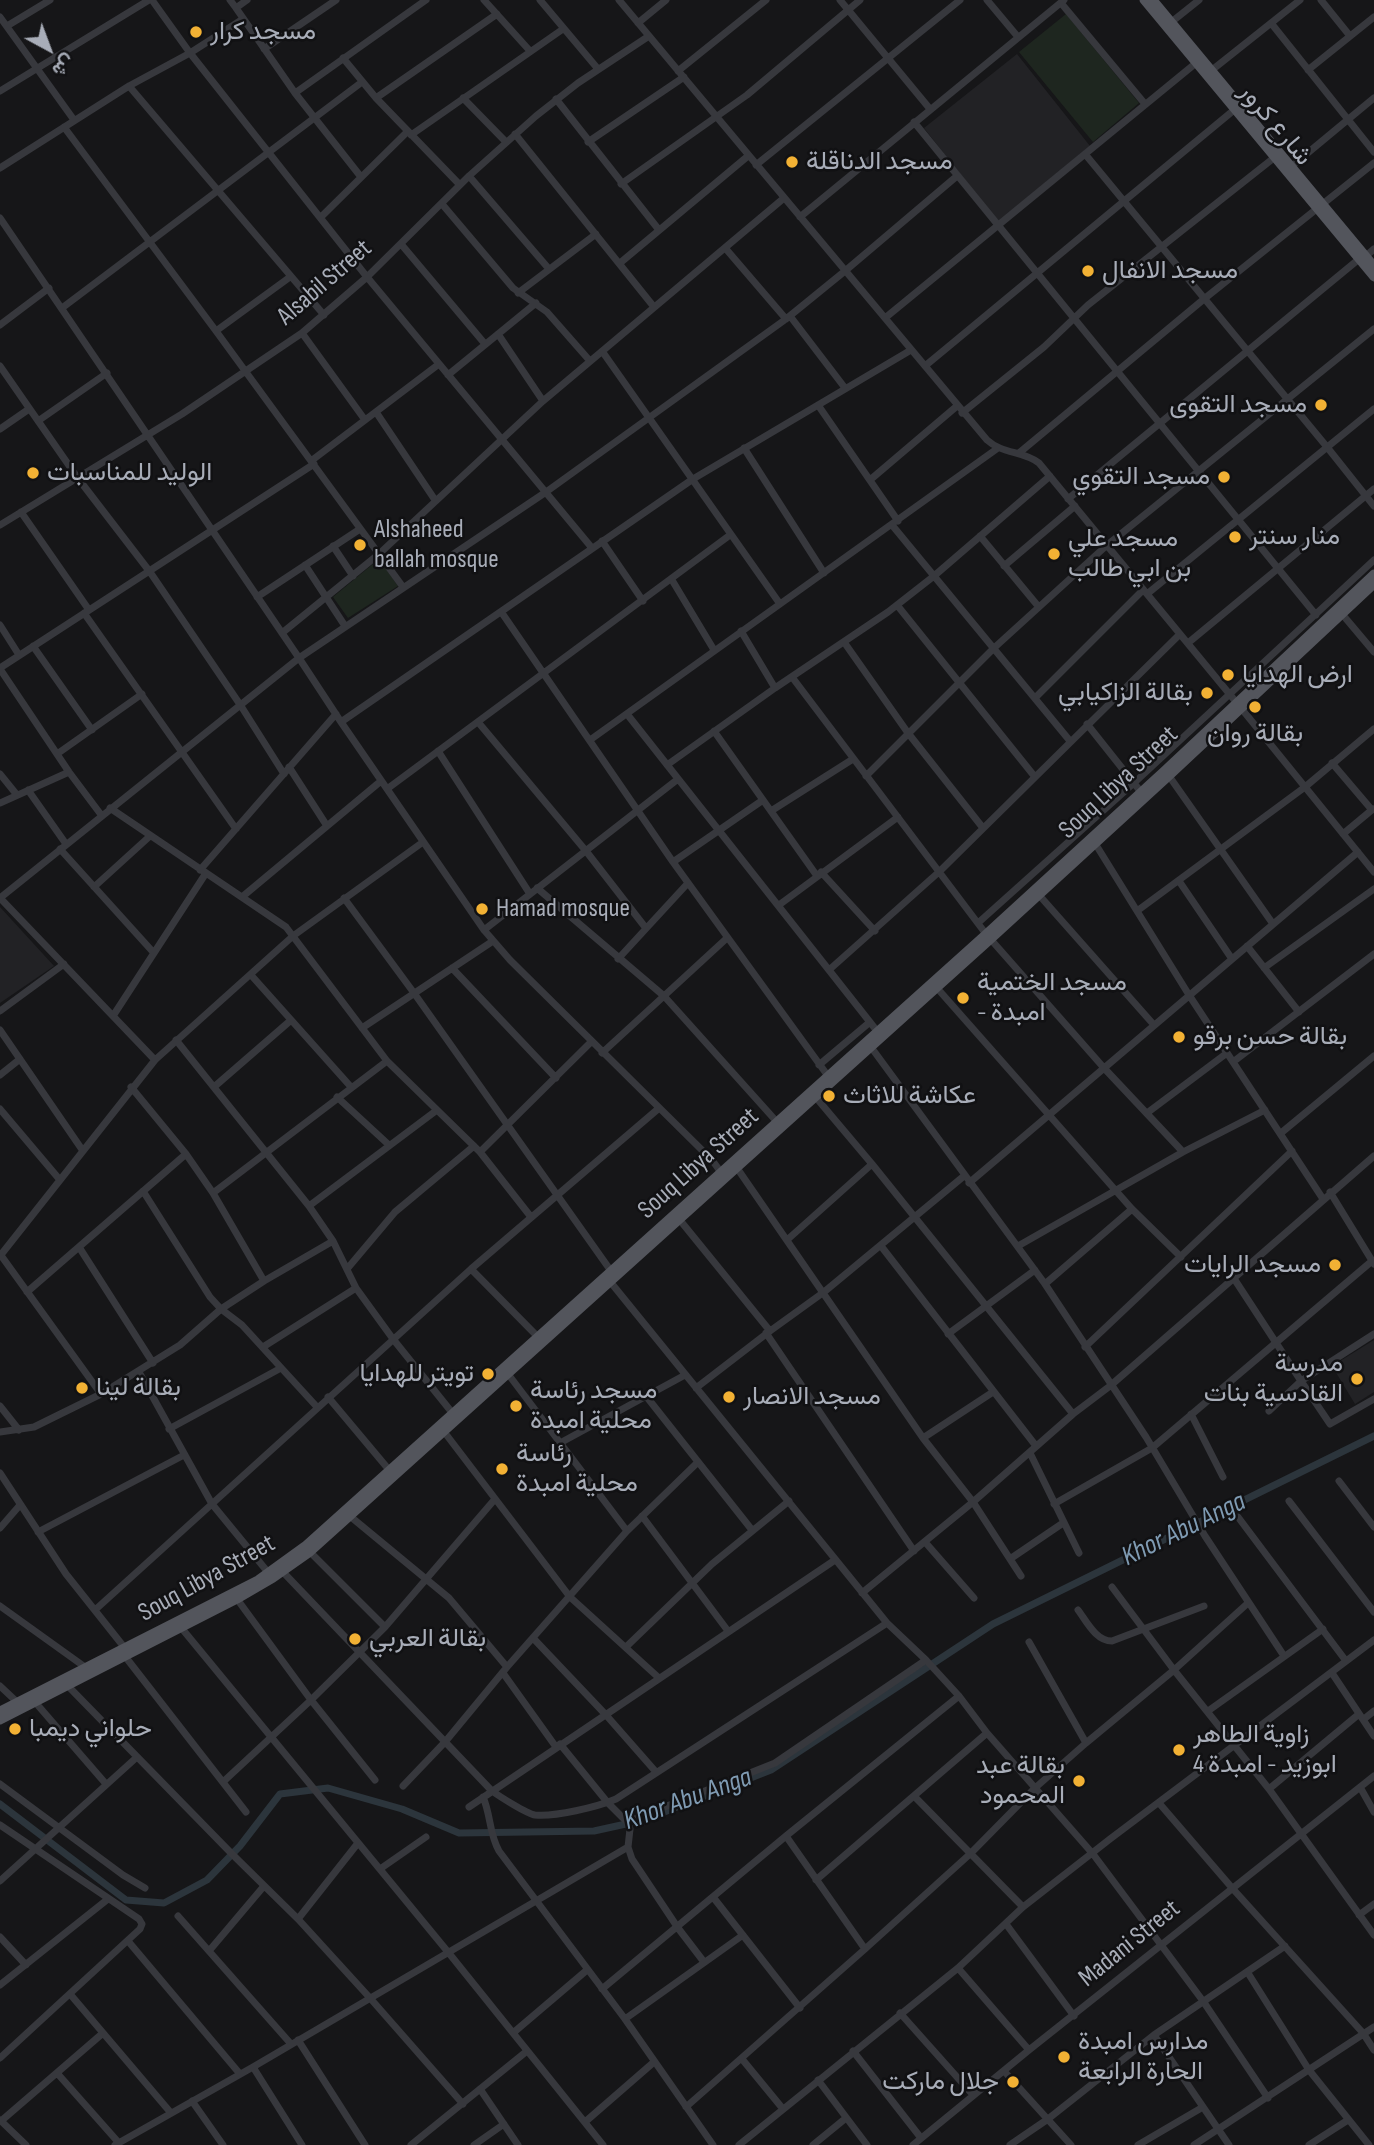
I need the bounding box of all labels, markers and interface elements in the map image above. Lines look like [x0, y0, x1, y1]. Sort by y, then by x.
north arrow [14, 14, 84, 84]
place label: مسجد كرار [210, 16, 316, 48]
marker: مسجد كرار [188, 24, 204, 40]
text: ش [47, 49, 79, 81]
street label: شارع كرور [1232, 77, 1318, 173]
place label: مسجد الدناقلة [806, 146, 953, 178]
marker: مسجد الدناقلة [784, 154, 800, 170]
street label: Alsabil Street [271, 234, 379, 332]
place label: مسجد الانفال [1102, 255, 1238, 287]
marker: مسجد الانفال [1080, 263, 1096, 279]
place label: مسجد التقوى [1169, 389, 1307, 421]
marker: مسجد التقوى [1313, 397, 1329, 413]
place label: الوليد للمناسبات [47, 457, 212, 489]
place label: مسجد التقوي [1072, 461, 1210, 493]
marker: الوليد للمناسبات [25, 465, 41, 481]
marker: مسجد التقوي [1216, 469, 1232, 485]
place label: Alshaheed ballah mosque [374, 514, 499, 576]
place label: منار سنتر [1249, 521, 1340, 553]
place label: مسجد علي بن ابي طالب [1068, 523, 1191, 584]
marker: منار سنتر [1227, 529, 1243, 545]
marker: Alshaheed ballah mosque [352, 537, 368, 553]
marker: مسجد علي بن ابي طالب [1046, 546, 1062, 562]
place label: ارض الهدايا [1242, 659, 1353, 691]
marker: ارض الهدايا [1220, 667, 1236, 683]
place label: بقالة الزاكيابي [1058, 677, 1193, 709]
marker: بقالة الزاكيابي [1199, 685, 1215, 701]
marker: بقالة روان [1247, 699, 1263, 715]
place label: بقالة روان [1207, 718, 1303, 750]
street label: Souq Libya Street [1053, 720, 1185, 846]
place label: Hamad mosque [496, 893, 630, 925]
marker: Hamad mosque [474, 901, 490, 917]
place label: مسجد الختمية - امبدة [977, 967, 1127, 1028]
marker: مسجد الختمية - امبدة [955, 990, 971, 1006]
place label: بقالة حسن برقو [1193, 1021, 1347, 1053]
marker: بقالة حسن برقو [1171, 1029, 1187, 1045]
place label: عكاشة للاثاث [843, 1080, 976, 1112]
marker: عكاشة للاثاث [821, 1088, 837, 1104]
street label: Souq Libya Street [632, 1102, 766, 1226]
place label: مسجد الرايات [1184, 1249, 1321, 1281]
marker: مسجد الرايات [1327, 1257, 1343, 1273]
place label: مدرسة القادسية بنات [1204, 1348, 1343, 1410]
place label: تويتر للهدايا [359, 1358, 474, 1390]
marker: تويتر للهدايا [480, 1366, 496, 1382]
marker: مدرسة القادسية بنات [1349, 1371, 1365, 1387]
place label: بقالة لينا [96, 1372, 181, 1404]
place label: مسجد رئاسة محلية امبدة [530, 1375, 657, 1436]
marker: بقالة لينا [74, 1380, 90, 1396]
place label: مسجد الانصار [743, 1381, 881, 1413]
marker: مسجد الانصار [721, 1389, 737, 1405]
marker: مسجد رئاسة محلية امبدة [508, 1398, 524, 1414]
place label: رئاسة محلية امبدة [516, 1438, 638, 1500]
marker: رئاسة محلية امبدة [494, 1461, 510, 1477]
water label: Khor Abu Anga [1116, 1486, 1252, 1574]
street label: Souq Libya Street [133, 1529, 281, 1629]
place label: بقالة العربي [369, 1623, 486, 1655]
marker: بقالة العربي [347, 1631, 363, 1647]
place label: حلواني ديمبا [29, 1713, 152, 1745]
place label: زاوية الطاهر ابوزيد - امبدة 4 [1193, 1719, 1337, 1780]
marker: حلواني ديمبا [7, 1721, 23, 1737]
marker: زاوية الطاهر ابوزيد - امبدة 4 [1171, 1742, 1187, 1758]
place label: بقالة عبد المحمود [976, 1750, 1065, 1812]
water label: Khor Abu Anga [619, 1761, 757, 1839]
marker: بقالة عبد المحمود [1071, 1773, 1087, 1789]
street label: Madani Street [1073, 1894, 1187, 1994]
place label: مدارس امبدة الحارة الرابعة [1078, 2026, 1208, 2088]
marker: مدارس امبدة الحارة الرابعة [1056, 2049, 1072, 2065]
place label: جلال ماركت [882, 2066, 999, 2098]
marker: جلال ماركت [1005, 2074, 1021, 2090]

